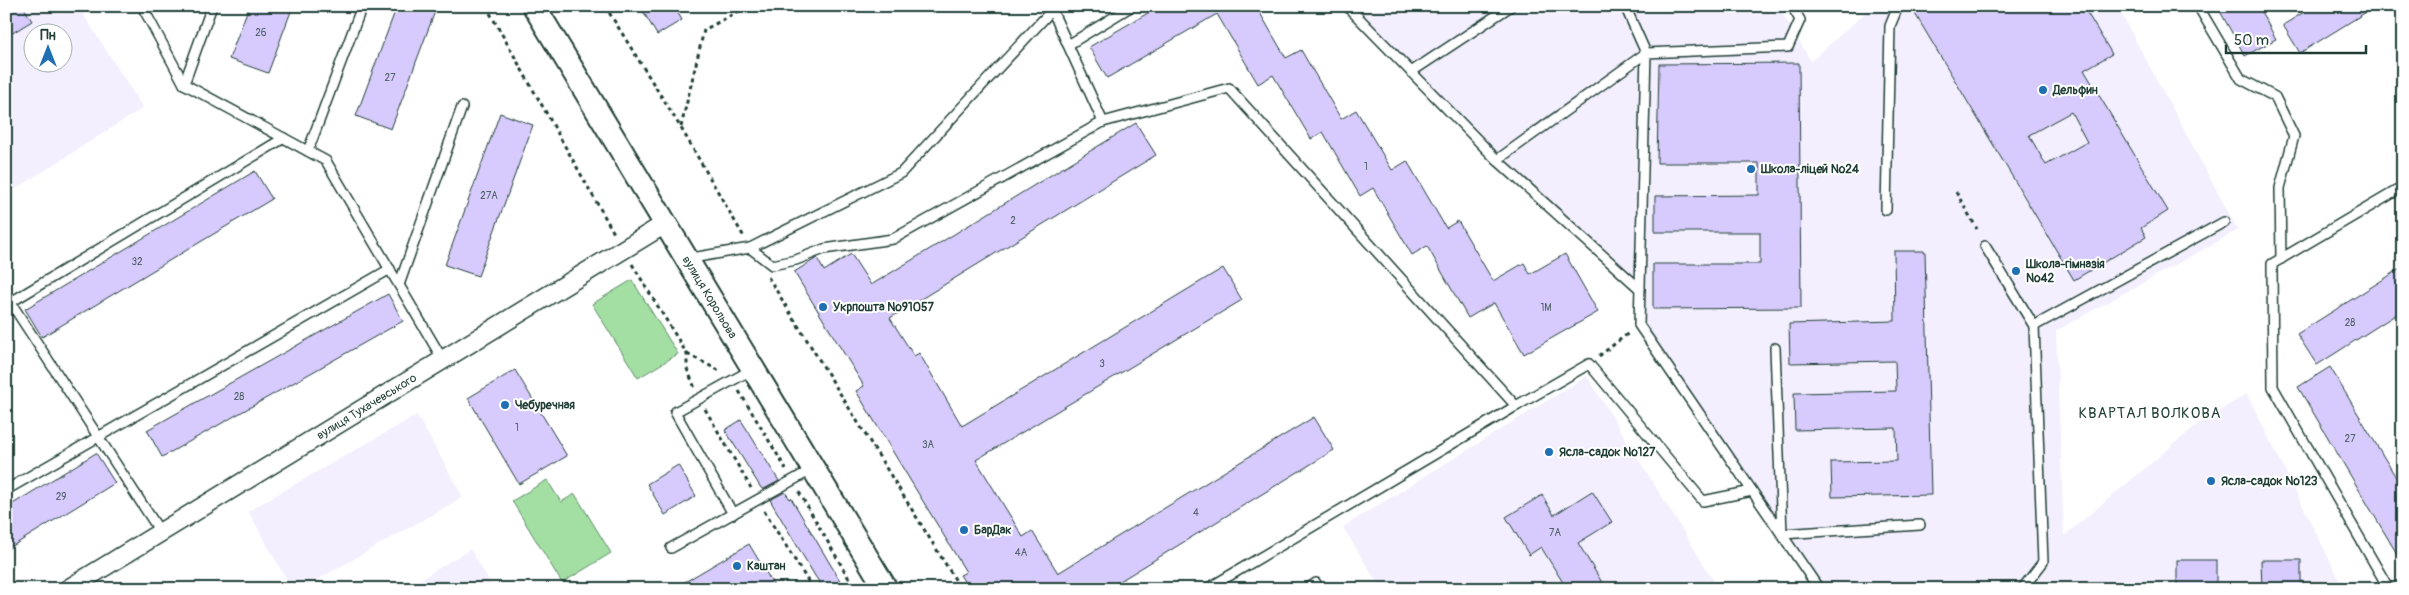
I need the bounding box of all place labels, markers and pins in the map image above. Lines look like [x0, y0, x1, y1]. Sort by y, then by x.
place label: Дельфин [2052, 83, 2098, 98]
marker: Дельфин [2037, 84, 2049, 96]
place label: Школа-ліцей №24 [1760, 162, 1859, 177]
marker: Школа-ліцей №24 [1745, 163, 1757, 175]
place label: Школа-гімназія №42 [2025, 257, 2105, 286]
marker: Школа-гімназія №42 [2010, 265, 2022, 277]
place label: Укрпошта №91057 [833, 300, 934, 315]
marker: Укрпошта №91057 [817, 301, 829, 313]
place label: Чебуречная [515, 398, 575, 413]
marker: Чебуречная [499, 399, 511, 411]
place label: Ясла-садок №127 [1559, 445, 1656, 460]
marker: Ясла-садок №127 [1543, 446, 1555, 458]
place label: Ясла-садок №123 [2221, 474, 2318, 489]
marker: Ясла-садок №123 [2205, 475, 2217, 487]
place label: БарДак [974, 523, 1012, 538]
marker: БарДак [958, 524, 970, 536]
place label: Каштан [747, 559, 786, 574]
marker: Каштан [731, 560, 743, 572]

